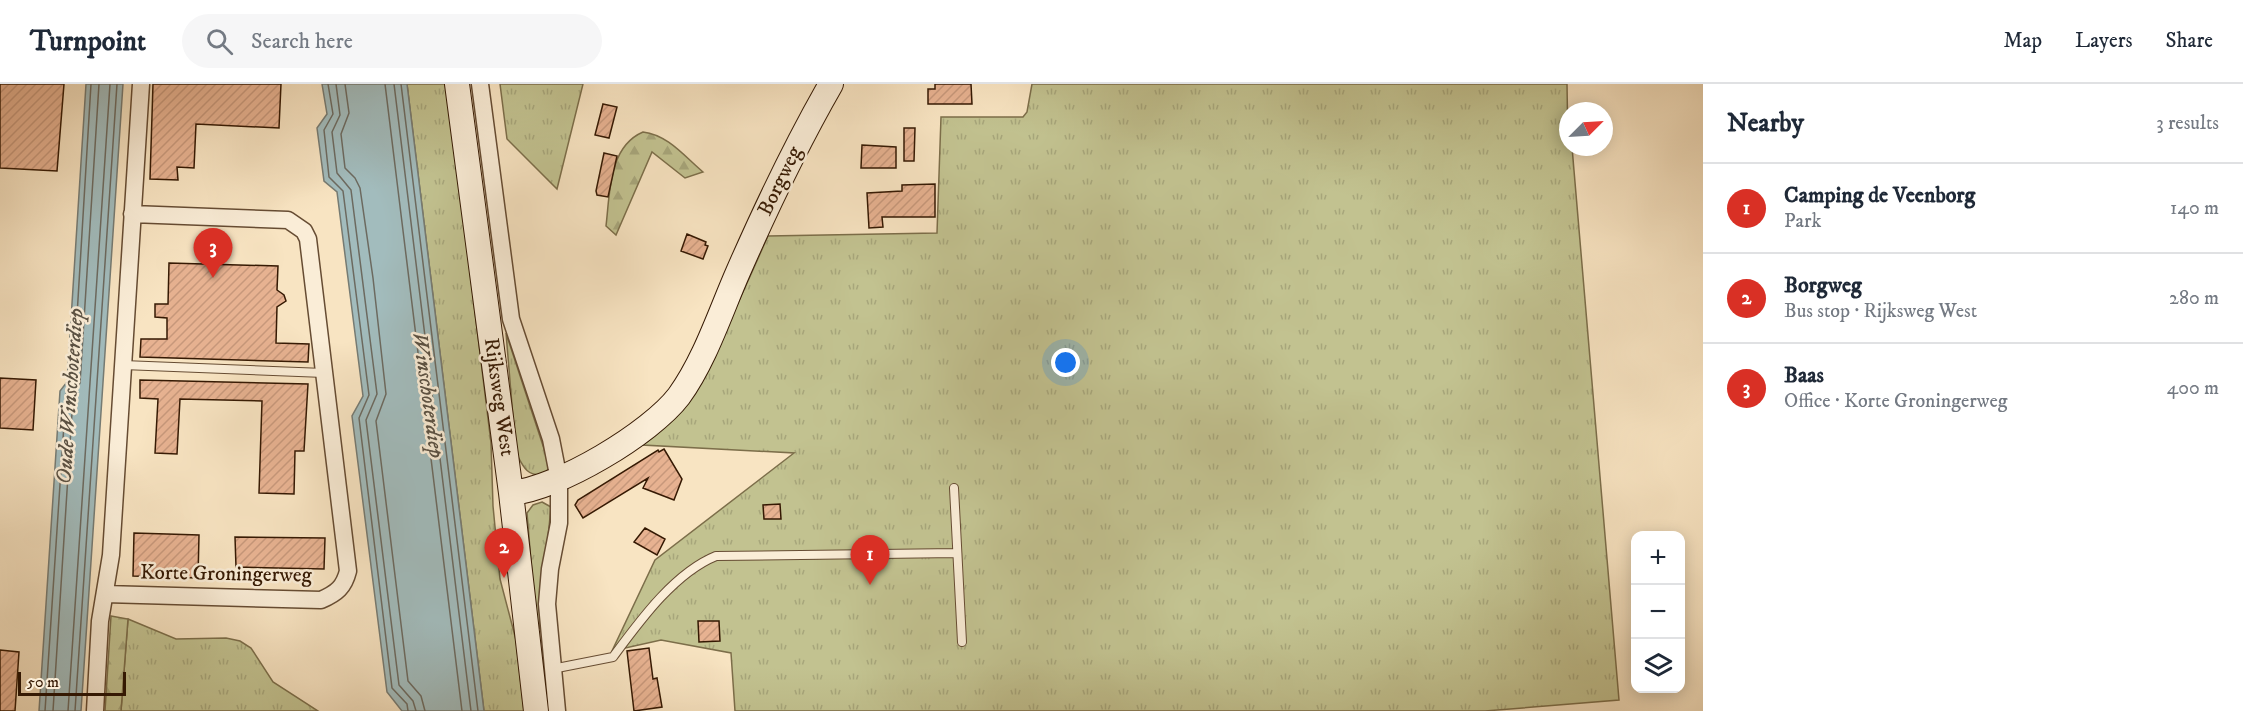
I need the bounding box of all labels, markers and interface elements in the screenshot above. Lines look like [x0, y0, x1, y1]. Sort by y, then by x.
search box [182, 14, 602, 68]
text: Turnpoint [30, 24, 146, 59]
icon: search [203, 25, 236, 58]
text: Search here [251, 28, 353, 55]
text: Map [2003, 28, 2042, 54]
text: Layers [2075, 28, 2133, 54]
text: Share [2166, 28, 2213, 54]
north arrow [1559, 102, 1613, 156]
text: Nearby [1727, 107, 1804, 140]
text: 3 results [2156, 111, 2219, 136]
street label: Borgweg [752, 141, 808, 220]
text: Camping de Veenborg [1784, 182, 1975, 209]
text: 1 [1743, 196, 1750, 221]
text: 140 m [2170, 196, 2219, 221]
text: Park [1784, 209, 1821, 234]
pin: 3 [194, 228, 232, 278]
text: Borgweg [1784, 272, 1862, 299]
text: 2 [1742, 286, 1751, 311]
text: 280 m [2169, 286, 2219, 311]
text: Bus stop · Rijksweg West [1784, 299, 1977, 324]
water label: Oude Winschoterdiep [50, 307, 90, 485]
water label: Winschoterdiep [406, 330, 450, 460]
street label: Rijksweg West [478, 336, 520, 458]
your location [1051, 348, 1080, 377]
text: Baas [1784, 362, 1824, 389]
text: 3 [1743, 376, 1750, 401]
text: 400 m [2167, 376, 2219, 401]
text: Office · Korte Groningerweg [1784, 389, 2008, 414]
pin: 2 [484, 528, 524, 578]
map controls [1631, 531, 1685, 693]
button: + [1631, 531, 1685, 585]
pin: 1 [850, 536, 890, 585]
street label: Korte Groningerweg [140, 560, 313, 589]
button: − [1631, 585, 1685, 639]
button: layers [1631, 639, 1685, 693]
scale bar [18, 669, 126, 696]
text: 50 m [27, 672, 59, 692]

